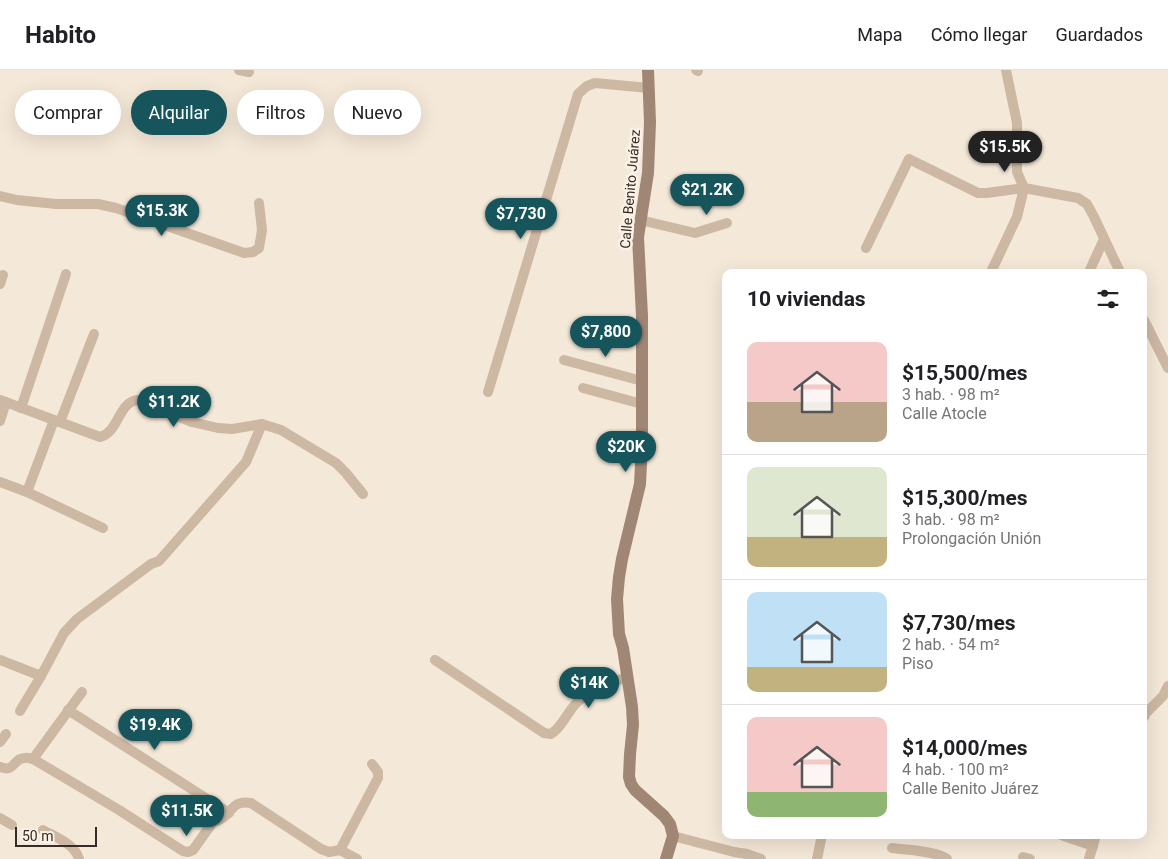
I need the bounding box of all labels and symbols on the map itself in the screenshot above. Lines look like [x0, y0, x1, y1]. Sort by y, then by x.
street label: Calle Benito Juárez [617, 129, 643, 249]
pin: $15.5K [964, 131, 1046, 173]
pin: $21.2K [666, 174, 748, 216]
pin: $15.3K [121, 194, 203, 237]
pin: $7,730 [480, 198, 562, 240]
pin: $7,800 [565, 316, 647, 358]
pin: $11.2K [133, 386, 215, 428]
pin: $20K [596, 430, 656, 473]
pin: $14K [559, 666, 619, 709]
pin: $19.4K [114, 708, 196, 751]
pin: $11.5K [146, 794, 228, 837]
scale bar [15, 824, 98, 847]

